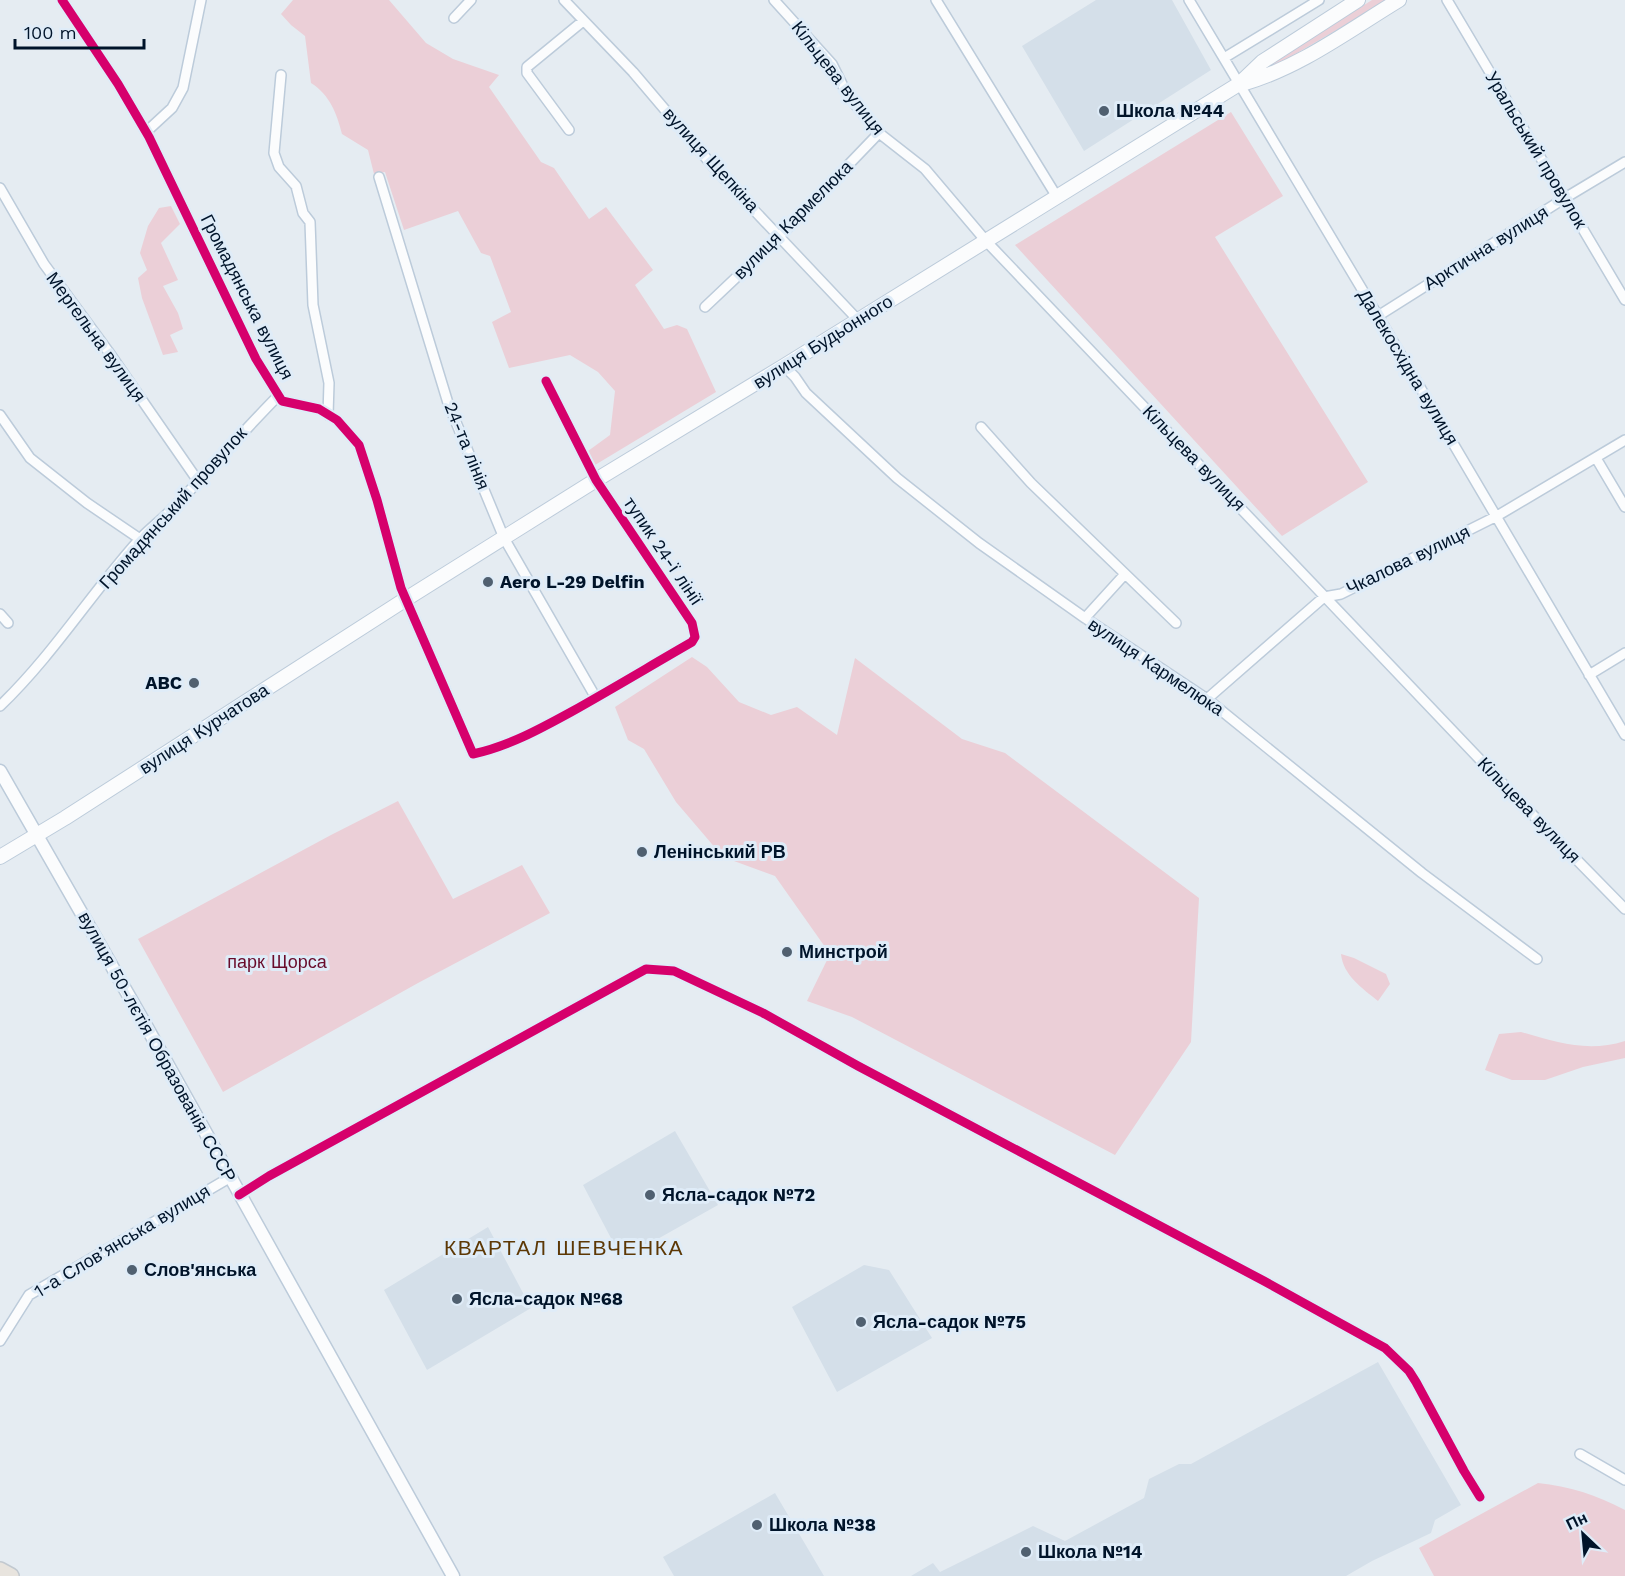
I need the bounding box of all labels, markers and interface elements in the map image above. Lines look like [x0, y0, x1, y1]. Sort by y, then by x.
scale bar [15, 12, 144, 50]
street label: Кільцева вулиця [788, 17, 889, 139]
text: 100 m [24, 22, 77, 43]
street label: Уральський провулок [1481, 68, 1592, 232]
place label: Школа №44 [1116, 100, 1225, 121]
street label: вулиця Щепкіна [659, 103, 764, 217]
marker: Школа №44 [1097, 104, 1111, 118]
street label: вулиця Кармелюка [729, 155, 857, 283]
street label: Арктична вулиця [1420, 201, 1552, 294]
street label: Громадянська вулиця [197, 211, 298, 383]
street label: Мергельна вулиця [42, 268, 151, 406]
street label: Далекосхідна вулиця [1354, 285, 1463, 448]
street label: вулиця Будьонного [749, 290, 896, 393]
street label: 24-та лінія [440, 399, 495, 493]
street label: Кільцева вулиця [1139, 401, 1250, 515]
street label: Громадянський провулок [95, 423, 251, 593]
street label: тупик 24-ї лінії [619, 493, 707, 609]
street label: Чкалова вулиця [1343, 521, 1473, 599]
place label: Aero L-29 Delfin [500, 571, 645, 592]
marker: Aero L-29 Delfin [481, 575, 495, 589]
street label: вулиця Кармелюка [1084, 613, 1229, 720]
place label: ABC [145, 672, 182, 693]
marker: ABC [187, 676, 201, 690]
street label: вулиця Курчатова [135, 678, 273, 778]
street label: Кільцева вулиця [1474, 753, 1585, 867]
place label: Ленінський РВ [654, 841, 786, 862]
marker: Ленінський РВ [635, 845, 649, 859]
street label: вулиця 50-лєтія Образованія СССР [74, 908, 241, 1185]
place label: Минстрой [799, 941, 888, 962]
marker: Минстрой [780, 945, 794, 959]
park label: парк Щорса [227, 951, 328, 972]
street label: 1-а Слов’янська вулиця [30, 1180, 213, 1301]
place label: Ясла-садок №72 [662, 1184, 815, 1205]
marker: Ясла-садок №72 [643, 1188, 657, 1202]
district label: КВАРТАЛ ШЕВЧЕНКА [444, 1235, 684, 1260]
place label: Слов'янська [144, 1259, 257, 1280]
marker: Слов'янська [125, 1263, 139, 1277]
place label: Ясла-садок №68 [469, 1288, 623, 1309]
marker: Ясла-садок №68 [450, 1292, 464, 1306]
place label: Ясла-садок №75 [873, 1311, 1026, 1332]
marker: Ясла-садок №75 [854, 1315, 868, 1329]
north arrow [1553, 1504, 1613, 1564]
text: Пн [1563, 1508, 1590, 1534]
place label: Школа №38 [769, 1514, 876, 1535]
marker: Школа №38 [750, 1518, 764, 1532]
place label: Школа №14 [1038, 1541, 1143, 1562]
marker: Школа №14 [1019, 1545, 1033, 1559]

